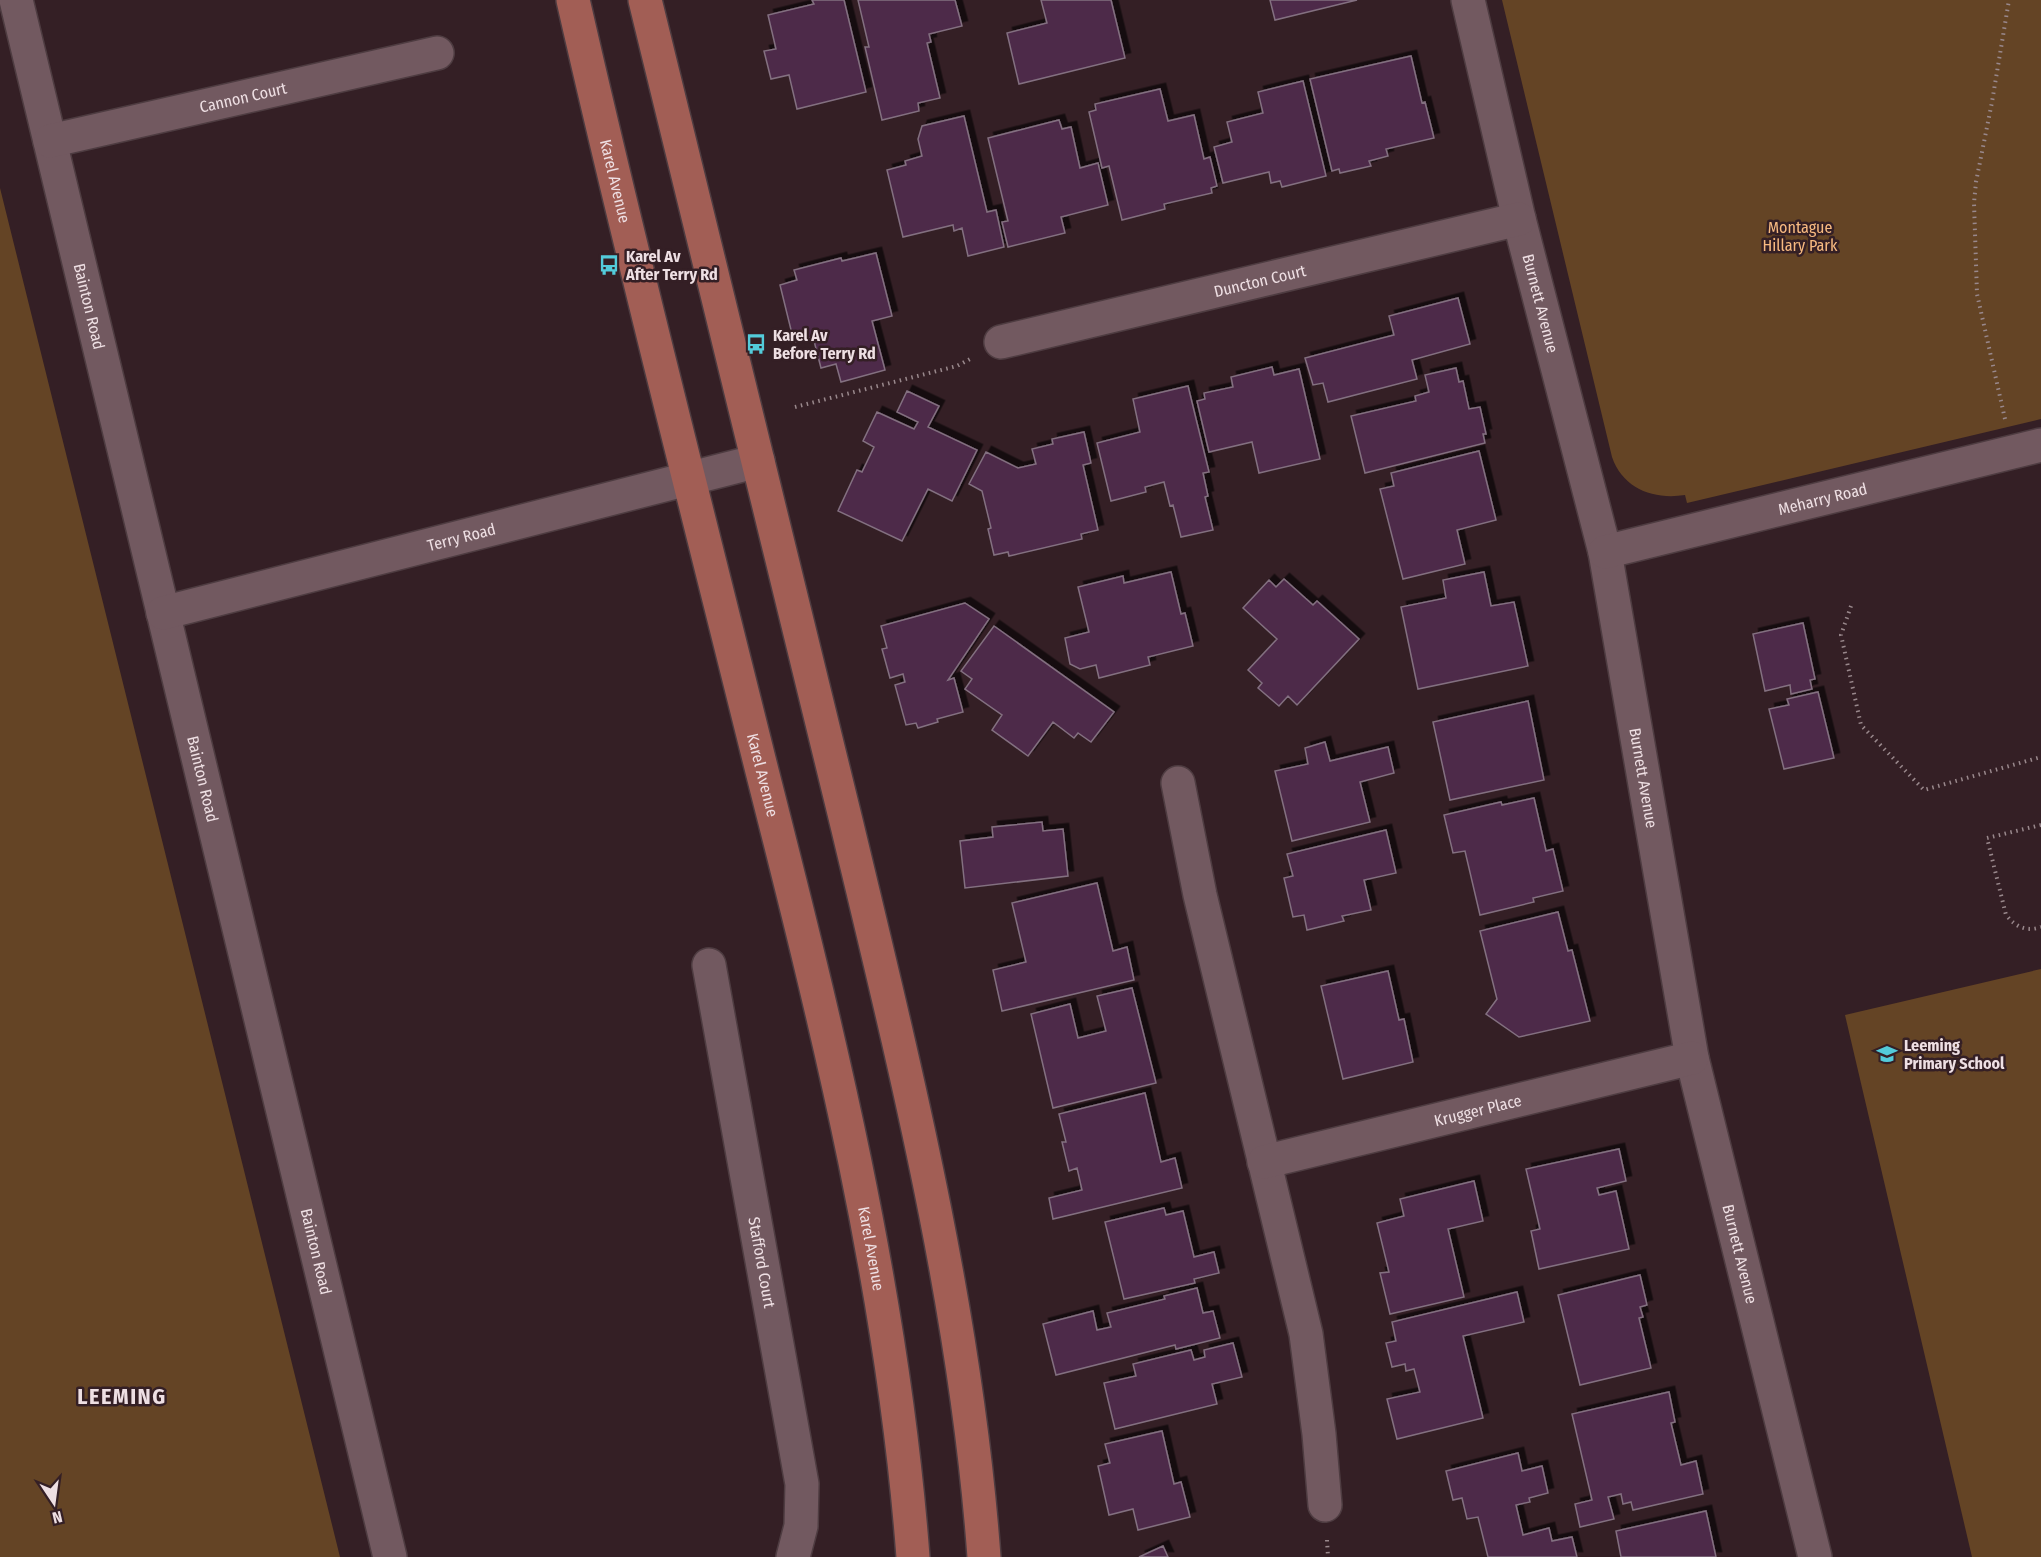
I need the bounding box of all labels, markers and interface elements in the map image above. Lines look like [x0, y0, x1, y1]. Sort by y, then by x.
street label: Cannon Court [198, 78, 289, 117]
street label: Karel Avenue [596, 137, 634, 225]
park label: Montague Hillary Park [1763, 218, 1838, 255]
place label: Karel Av After Terry Rd [625, 247, 718, 284]
street label: Burnett Avenue [1518, 252, 1562, 355]
bus stop icon: Karel Av After Terry Rd [597, 253, 621, 277]
street label: Bainton Road [70, 261, 109, 351]
street label: Duncton Court [1212, 261, 1309, 301]
place label: Karel Av Before Terry Rd [773, 326, 876, 363]
bus stop icon: Karel Av Before Terry Rd [744, 332, 768, 356]
street label: Meharry Road [1776, 479, 1869, 519]
street label: Terry Road [425, 519, 498, 555]
street label: Burnett Avenue [1625, 726, 1661, 830]
street label: Karel Avenue [743, 731, 782, 819]
street label: Bainton Road [183, 734, 222, 824]
place label: Leeming Primary School [1904, 1036, 2005, 1073]
school or university icon: Leeming Primary School [1875, 1042, 1899, 1066]
street label: Krugger Place [1432, 1091, 1524, 1130]
street label: Burnett Avenue [1718, 1203, 1761, 1306]
street label: Karel Avenue [854, 1205, 888, 1292]
street label: Bainton Road [297, 1207, 336, 1296]
street label: Stafford Court [744, 1215, 779, 1310]
district label: LEEMING [77, 1383, 167, 1410]
north arrow [24, 1473, 84, 1533]
text: N [50, 1507, 64, 1527]

